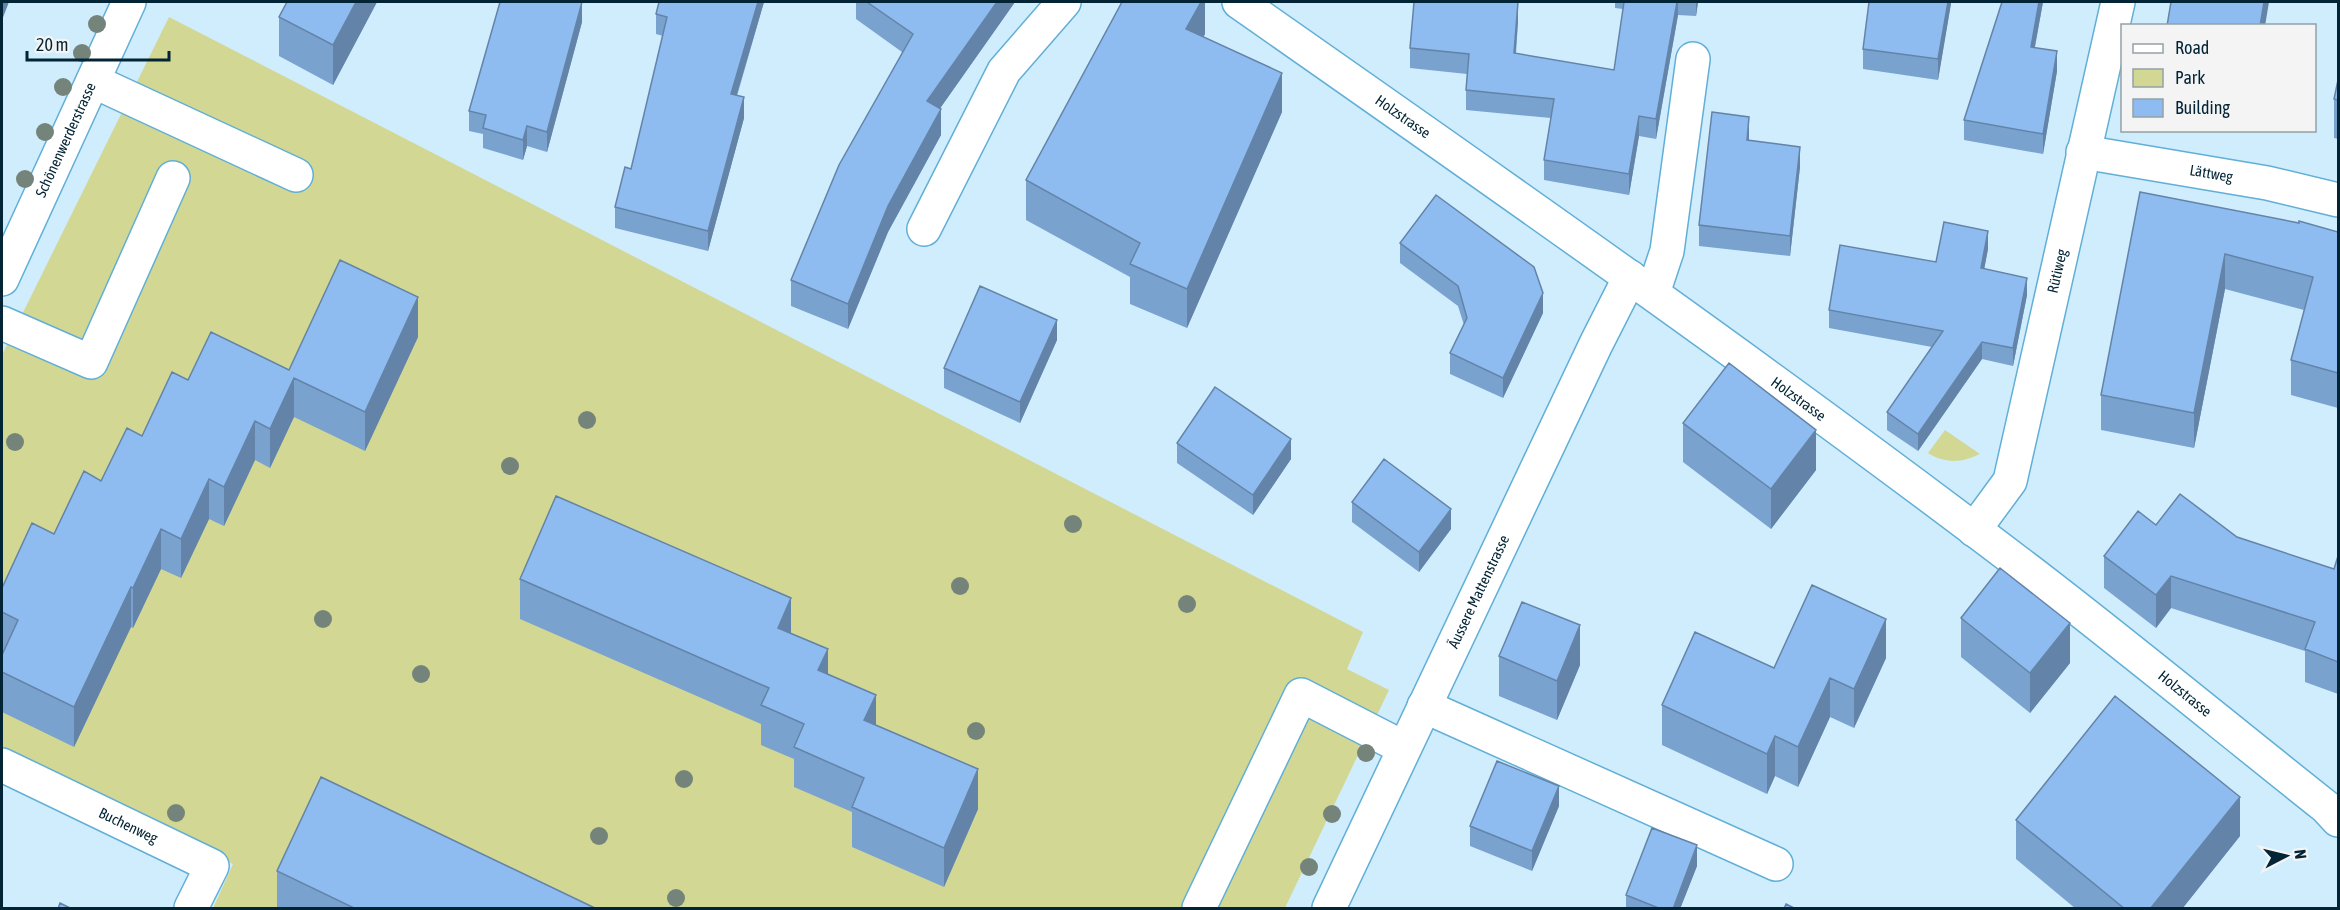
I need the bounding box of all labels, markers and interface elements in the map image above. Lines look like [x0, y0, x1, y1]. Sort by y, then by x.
scale bar [27, 24, 170, 62]
legend [2121, 24, 2316, 132]
text: 20 m [36, 34, 68, 55]
text: Road [2175, 37, 2209, 58]
text: Park [2175, 67, 2205, 88]
street label: Schönenwerderstrasse [32, 80, 99, 200]
street label: Holzstrasse [1372, 91, 1434, 142]
text: Building [2175, 97, 2230, 118]
street label: Lättweg [2188, 161, 2235, 185]
street label: Rütiweg [2044, 247, 2070, 295]
street label: Holzstrasse [1768, 373, 1829, 424]
street label: Äussere Mattenstrasse [1444, 532, 1512, 651]
street label: Holzstrasse [2155, 667, 2215, 720]
street label: Buchenweg [96, 804, 161, 847]
north arrow [2256, 826, 2316, 886]
text: N [2291, 848, 2310, 860]

